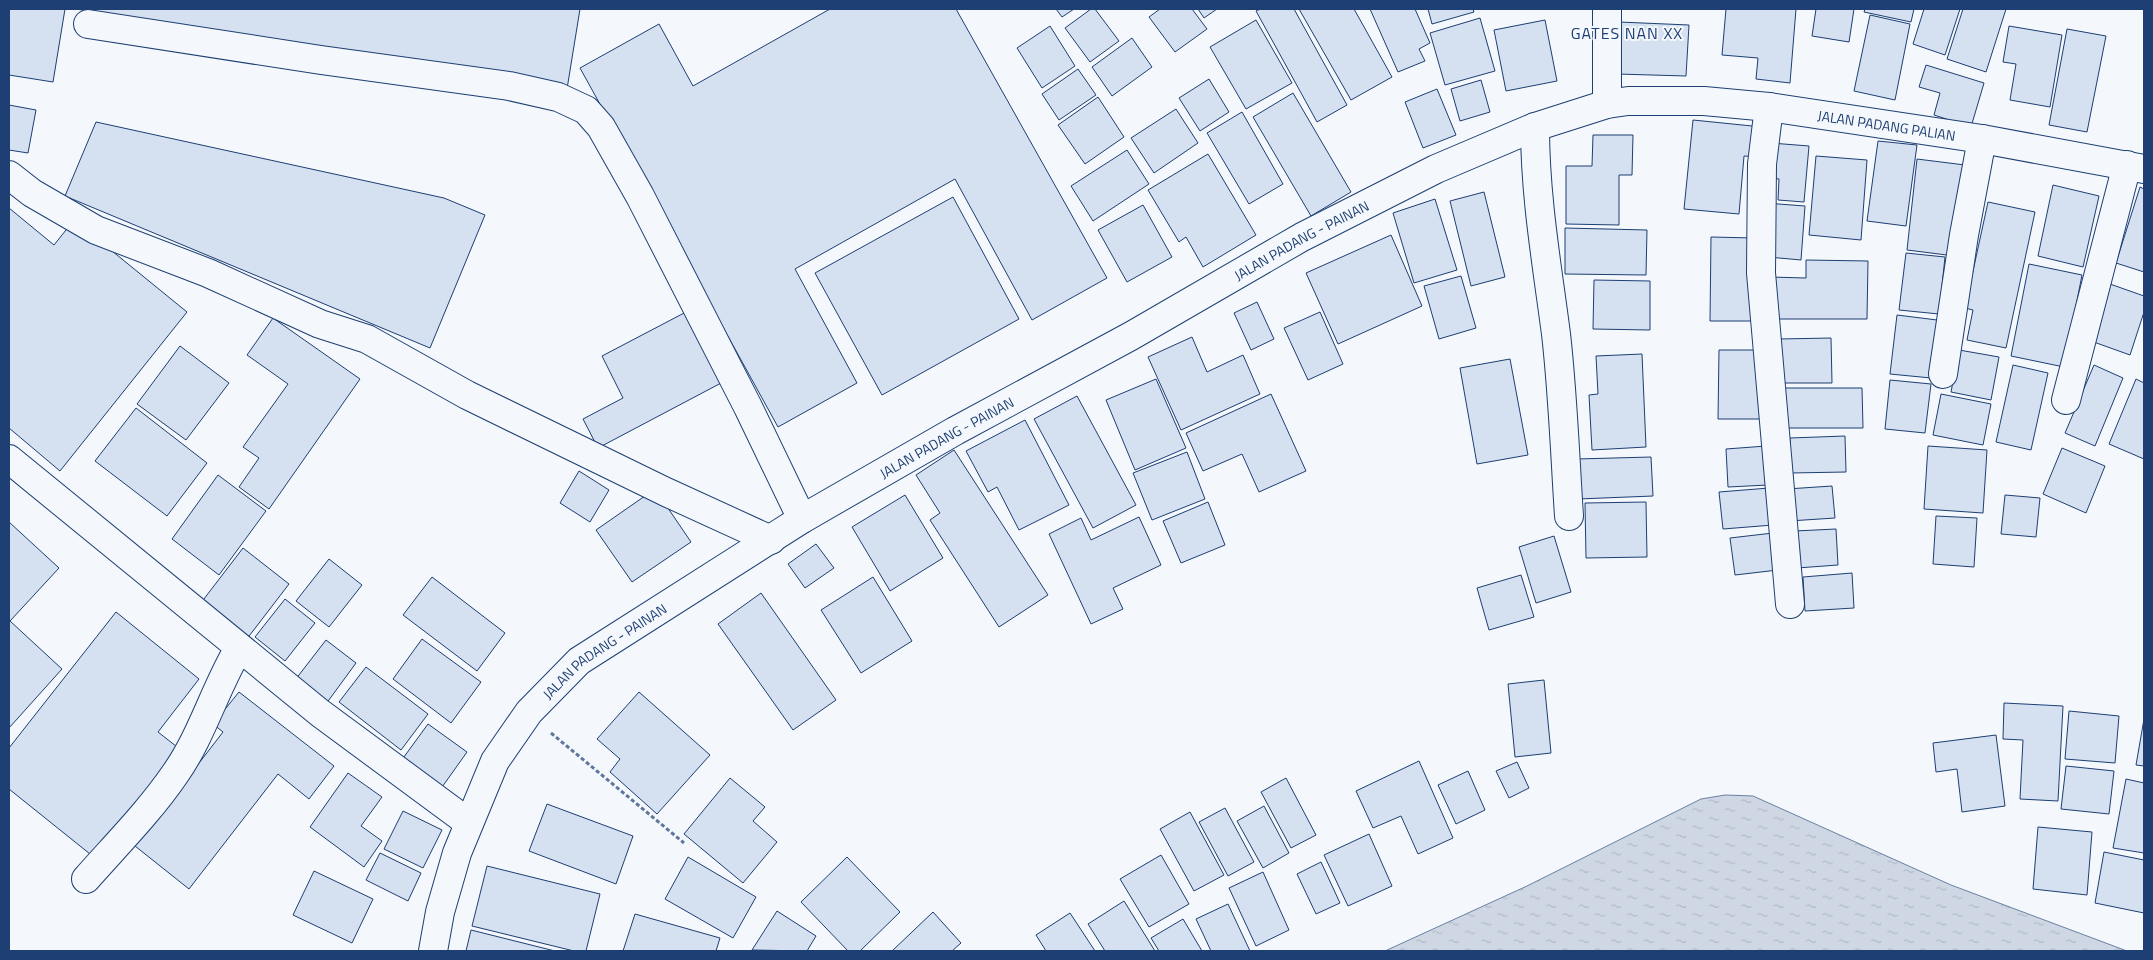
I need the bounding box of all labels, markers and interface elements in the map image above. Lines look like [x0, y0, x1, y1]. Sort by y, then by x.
district label: GATES NAN XX [1571, 21, 1683, 45]
street label: JALAN PADANG PALIAN [1816, 104, 1957, 145]
street label: JALAN PADANG - PAINAN [1230, 194, 1372, 285]
street label: JALAN PADANG - PAINAN [875, 391, 1017, 483]
street label: JALAN PADANG - PAINAN [537, 597, 671, 703]

